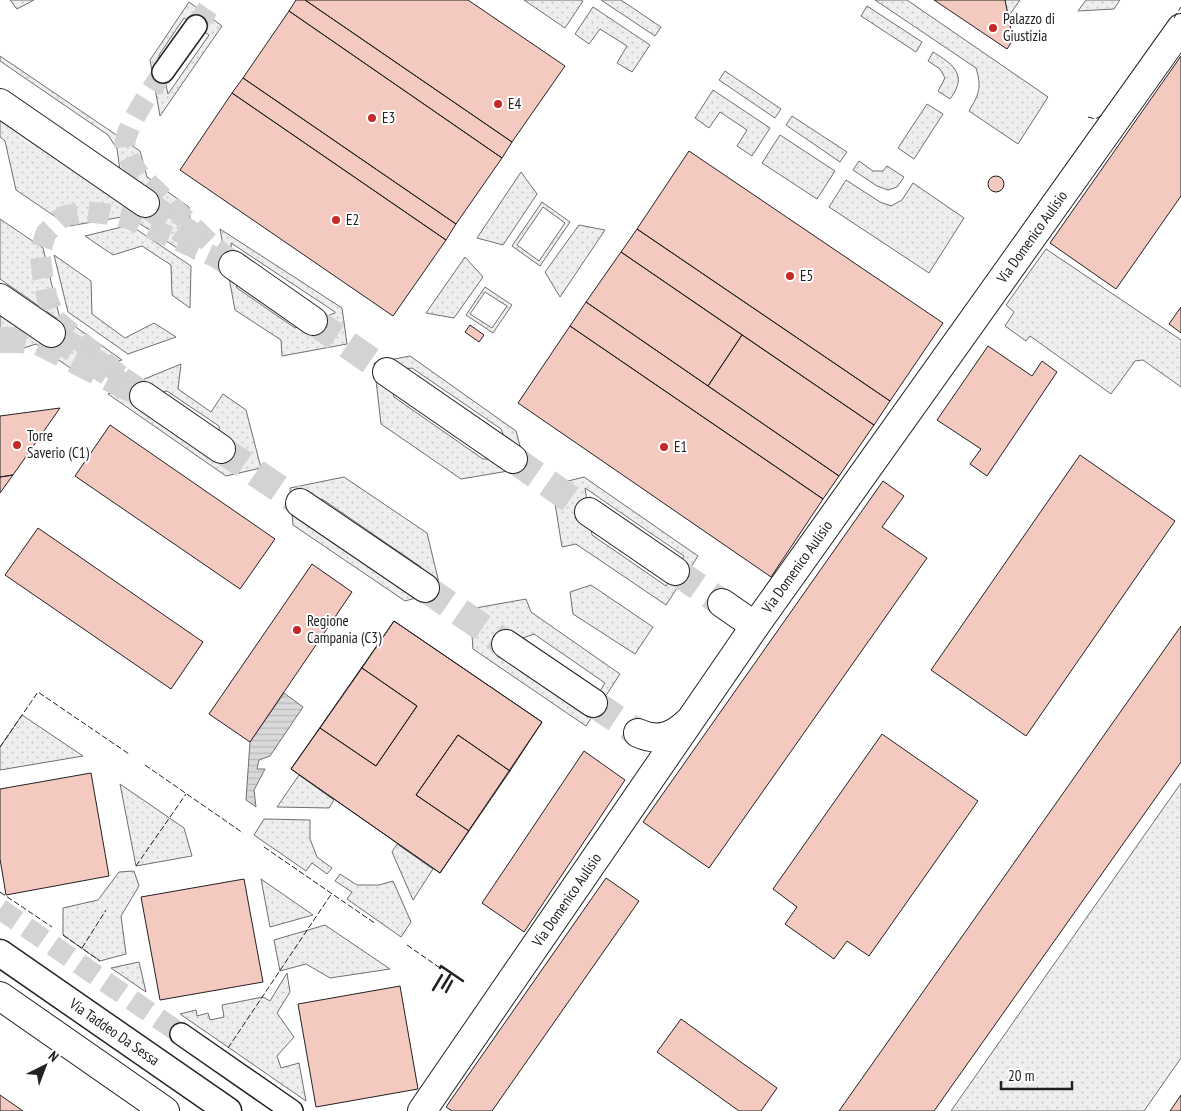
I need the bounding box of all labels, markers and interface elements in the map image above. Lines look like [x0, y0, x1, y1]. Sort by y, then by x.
place label: Palazzo di Giustizia [1003, 9, 1055, 45]
marker: Palazzo di Giustizia [987, 22, 999, 34]
place label: E4 [508, 94, 521, 113]
marker: E4 [492, 98, 504, 110]
place label: E3 [382, 108, 395, 127]
marker: E3 [366, 112, 378, 124]
street label: Via Domenico Aulisio [992, 187, 1071, 287]
place label: E2 [346, 210, 359, 229]
marker: E2 [330, 214, 342, 226]
place label: E5 [800, 266, 813, 285]
marker: E5 [784, 270, 796, 282]
place label: Torre Saverio (C1) [27, 426, 90, 462]
place label: E1 [674, 437, 687, 456]
marker: Torre Saverio (C1) [11, 439, 23, 451]
marker: E1 [658, 441, 670, 453]
street label: Via Domenico Aulisio [757, 517, 836, 617]
place label: Regione Campania (C3) [307, 611, 382, 647]
marker: Regione Campania (C3) [291, 624, 303, 636]
street label: Via Domenico Aulisio [527, 849, 605, 951]
street label: Via Taddeo Da Sessa [65, 993, 163, 1070]
north arrow [20, 1041, 70, 1091]
text: N [45, 1047, 63, 1066]
scale bar [1001, 1058, 1072, 1090]
text: 20 m [1008, 1066, 1034, 1085]

